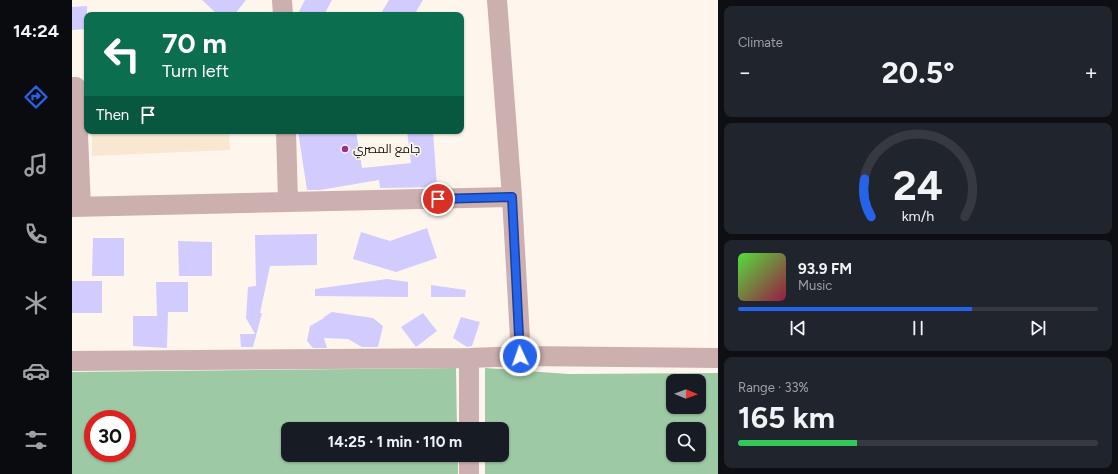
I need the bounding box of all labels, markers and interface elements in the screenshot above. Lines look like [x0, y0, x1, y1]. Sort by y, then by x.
text: 14:24 [13, 20, 59, 42]
text: 70 m [162, 26, 227, 60]
icon: left [96, 28, 148, 80]
text: Climate [738, 35, 783, 50]
text: 20.5° [881, 54, 955, 91]
text: − [738, 59, 752, 86]
text: + [1084, 59, 1098, 86]
text: Turn left [162, 60, 229, 82]
icon: directions [22, 83, 50, 111]
icon: arrive [137, 104, 159, 126]
text: Then [96, 106, 129, 124]
place label: جامع المصري [353, 142, 420, 159]
marker: جامع المصري [340, 144, 350, 154]
icon: music [22, 151, 50, 179]
text: 24 [893, 159, 943, 209]
pin [421, 182, 455, 216]
icon: arrive [427, 188, 449, 210]
text: km/h [902, 206, 934, 224]
icon: phone [22, 220, 50, 248]
text: 93.9 FM [798, 260, 852, 278]
text: Music [798, 278, 832, 293]
icon: climate [22, 289, 50, 317]
icon: previous [787, 317, 809, 339]
icon: pause [907, 317, 929, 339]
icon: next [1027, 317, 1049, 339]
position arrow [499, 335, 541, 377]
icon: car [22, 357, 50, 385]
north arrow [666, 374, 706, 414]
map controls [666, 374, 706, 462]
text: Range · 33% [738, 380, 809, 395]
text: 165 km [738, 399, 835, 436]
speed limit sign: 30 [84, 410, 136, 462]
button: search [666, 422, 706, 462]
icon: filters [22, 426, 50, 454]
text: 14:25 · 1 min · 110 m [328, 433, 462, 451]

